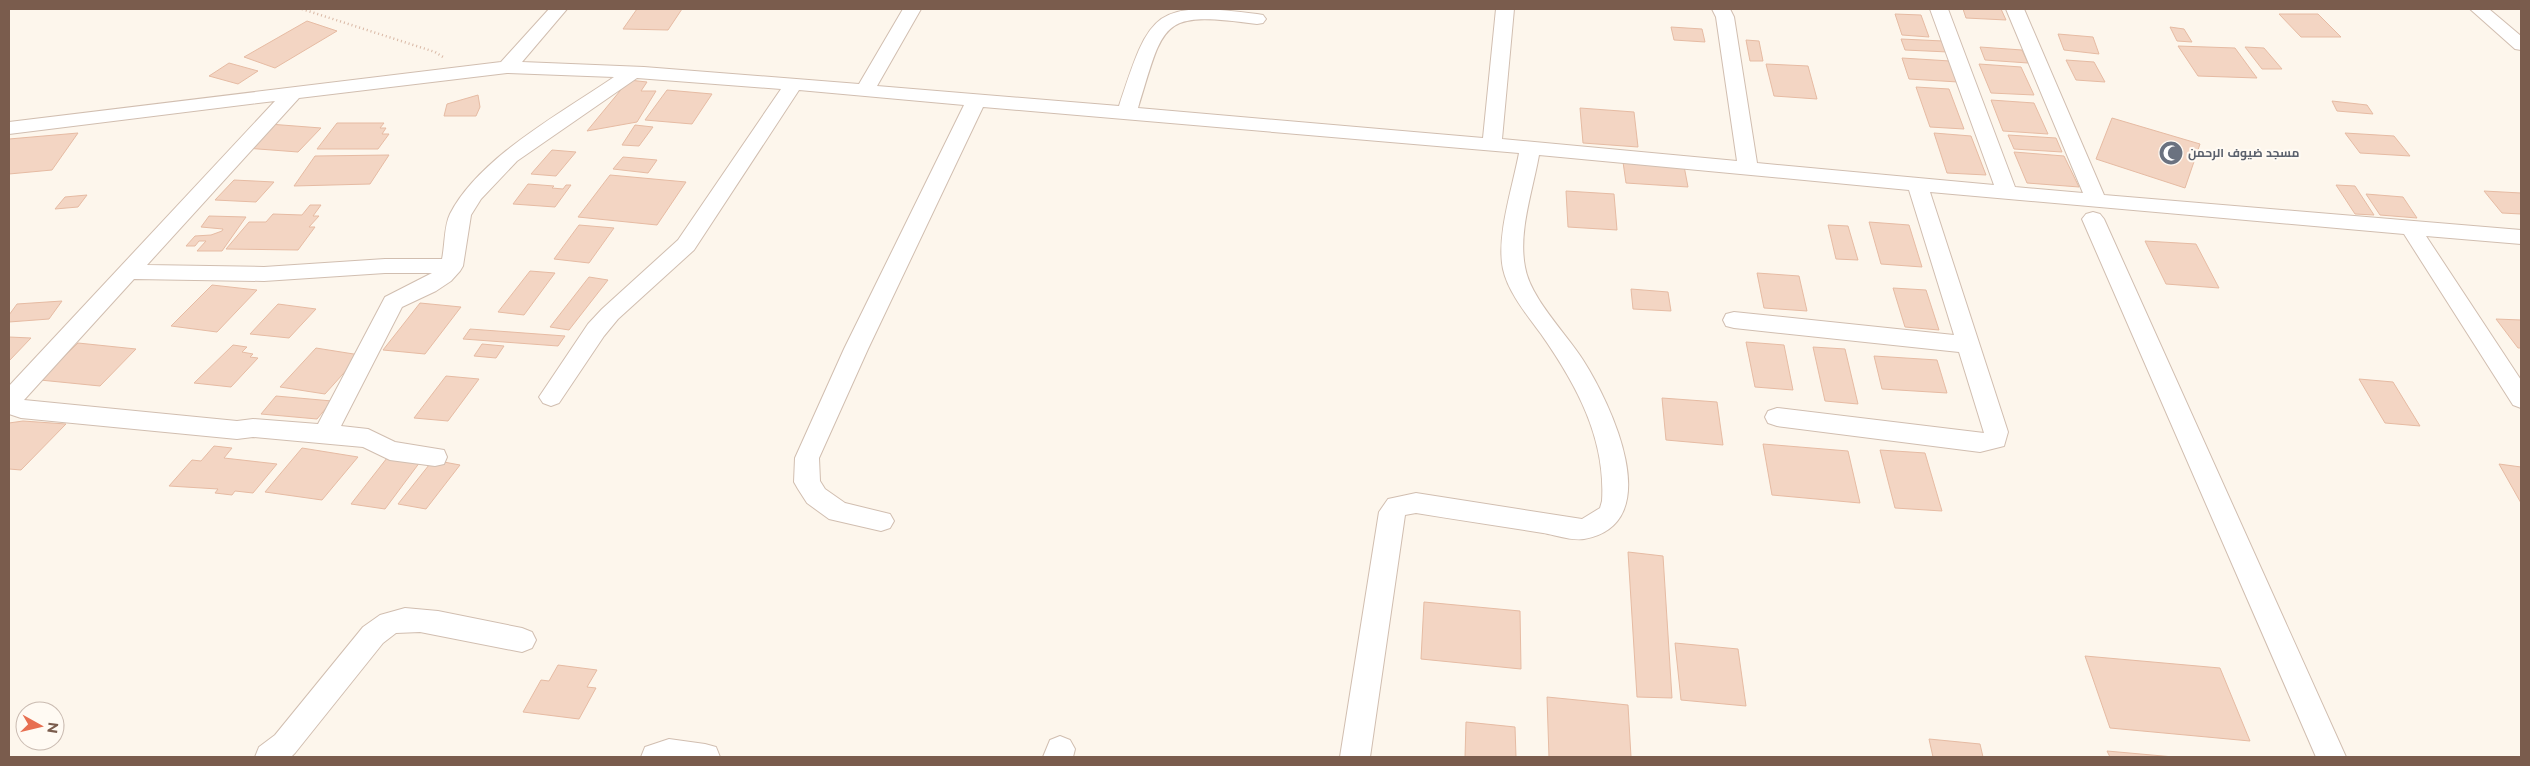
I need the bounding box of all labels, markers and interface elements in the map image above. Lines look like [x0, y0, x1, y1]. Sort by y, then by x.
mosque icon: مسجد ضيوف الرحمن [2158, 140, 2184, 166]
place label: مسجد ضيوف الرحمن [2188, 145, 2299, 161]
north arrow [15, 701, 65, 751]
text: N [43, 721, 63, 735]

